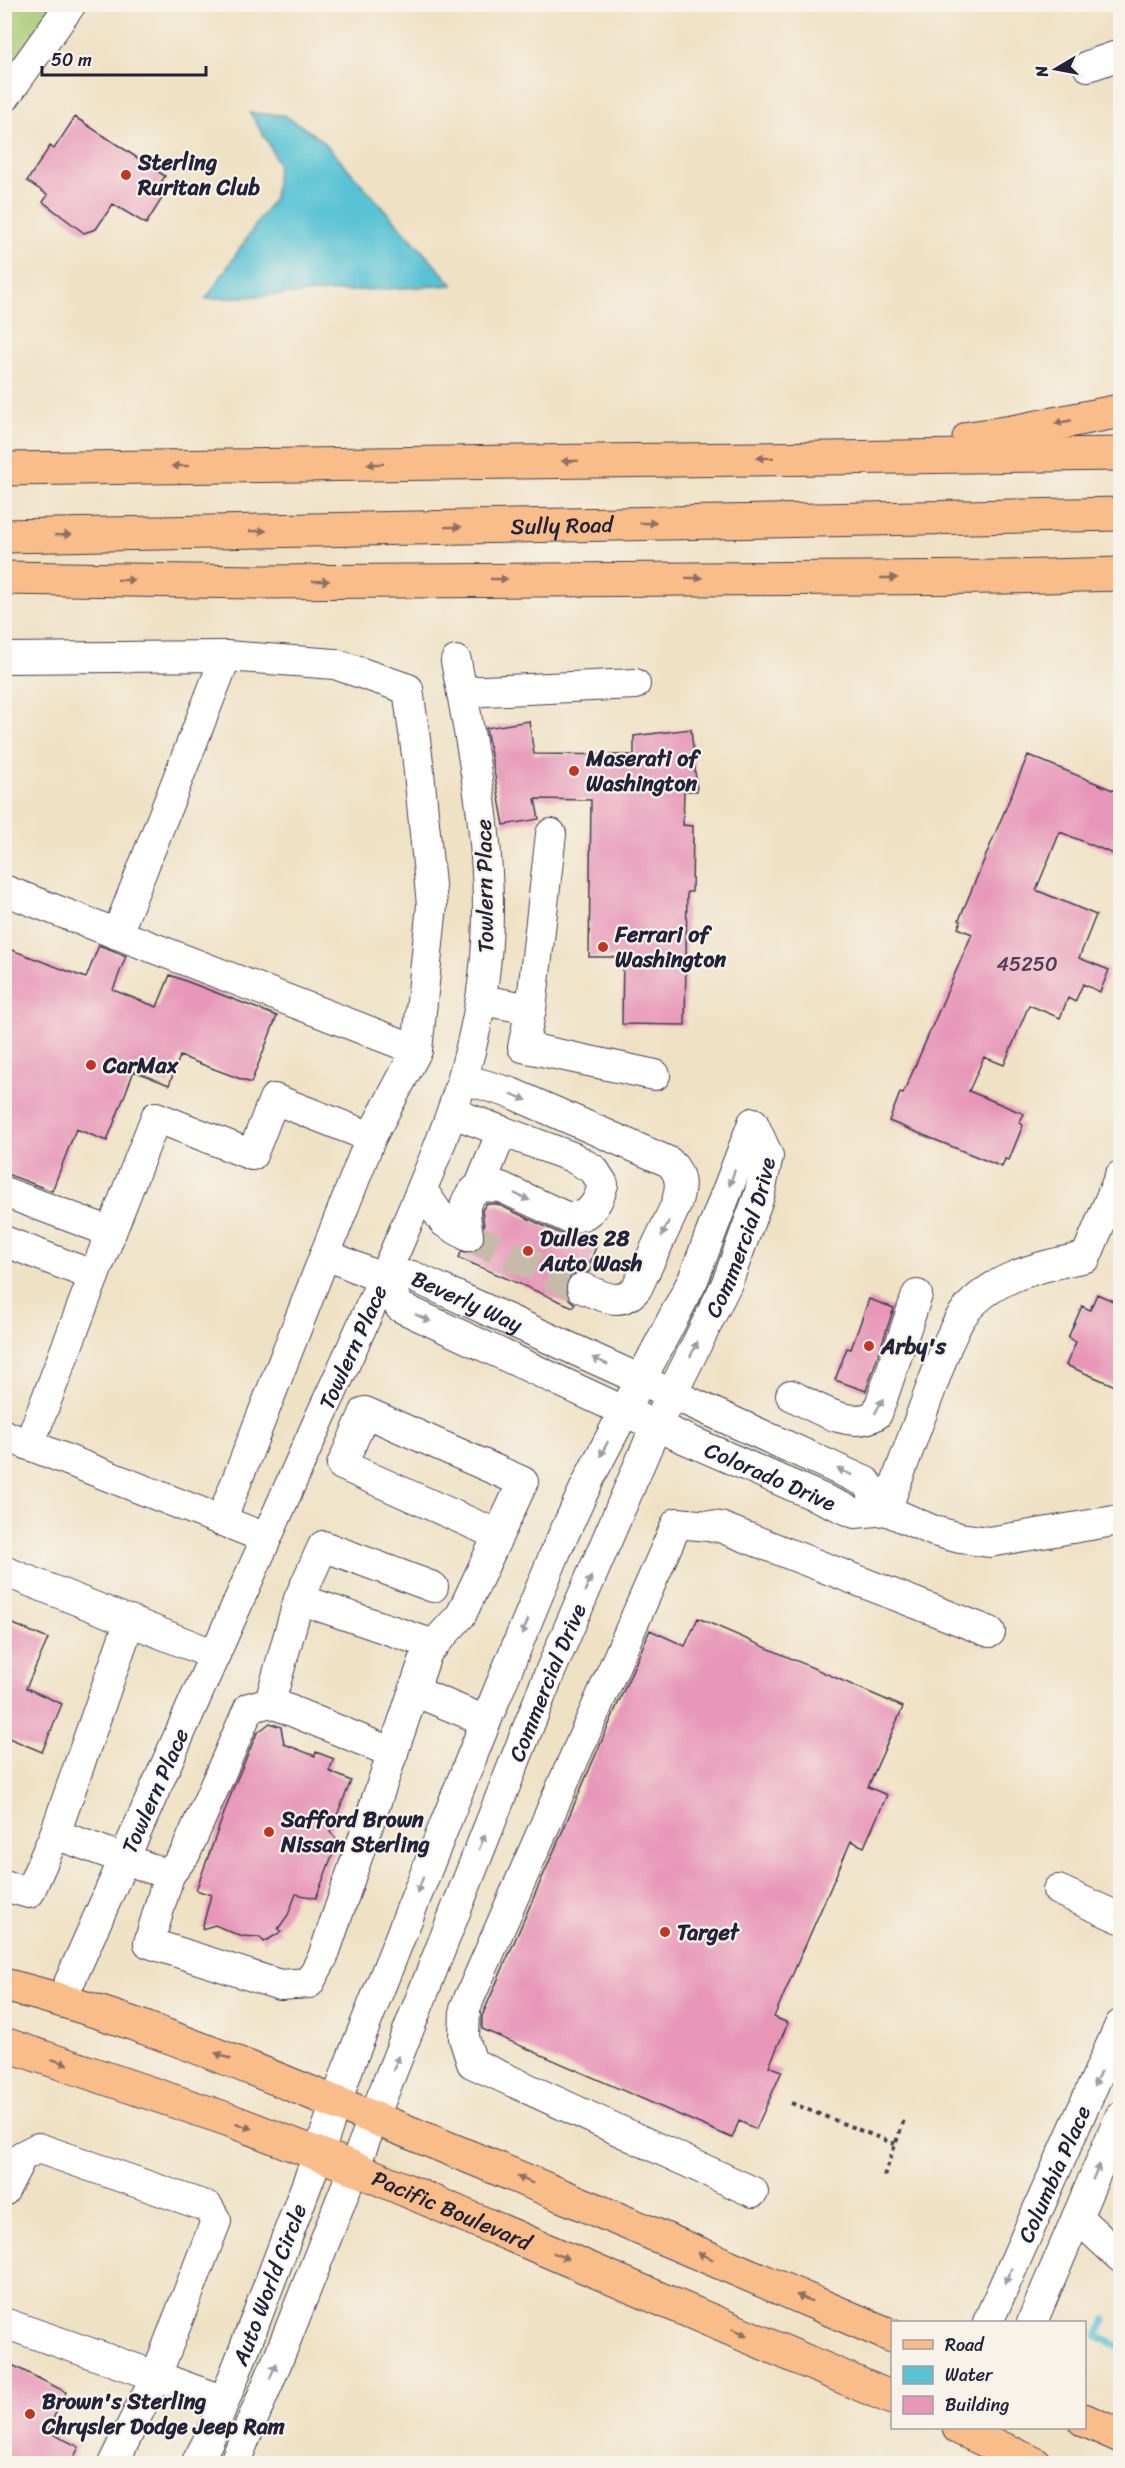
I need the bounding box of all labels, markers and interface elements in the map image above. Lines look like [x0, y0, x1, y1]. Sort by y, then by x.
scale bar [42, 39, 206, 77]
north arrow [1026, 39, 1086, 99]
text: 50 m [51, 44, 92, 76]
text: N [1026, 63, 1057, 80]
place label: Sterling Ruritan Club [137, 143, 260, 207]
marker: Sterling Ruritan Club [119, 168, 133, 182]
one-way arrow [1053, 418, 1072, 427]
one-way arrow [756, 453, 775, 463]
one-way arrow [561, 456, 580, 466]
one-way arrow [366, 459, 385, 468]
one-way arrow [171, 461, 190, 471]
street label: Sully Road [510, 505, 615, 546]
one-way arrow [638, 519, 657, 528]
one-way arrow [443, 522, 462, 532]
one-way arrow [248, 526, 267, 536]
one-way arrow [53, 530, 72, 539]
one-way arrow [879, 573, 898, 583]
one-way arrow [489, 574, 508, 584]
one-way arrow [684, 574, 703, 583]
one-way arrow [116, 575, 135, 585]
one-way arrow [311, 576, 330, 586]
place label: Maserati of Washington [585, 739, 701, 803]
marker: Maserati of Washington [567, 764, 581, 778]
street label: Towlern Place [464, 819, 505, 953]
place label: Ferrari of Washington [614, 915, 726, 979]
marker: Ferrari of Washington [596, 940, 610, 954]
house number: 45250 [996, 947, 1058, 982]
place label: CarMax [102, 1046, 179, 1085]
marker: CarMax [84, 1058, 98, 1072]
one-way arrow [511, 1092, 528, 1101]
street label: Commercial Drive [694, 1153, 787, 1325]
one-way arrow [726, 1169, 736, 1187]
one-way arrow [514, 1192, 531, 1201]
place label: Dulles 28 Auto Wash [539, 1219, 643, 1283]
one-way arrow [661, 1220, 670, 1237]
marker: Dulles 28 Auto Wash [521, 1244, 535, 1258]
street label: Beverly Way [405, 1259, 530, 1344]
street label: Towlern Place [307, 1278, 398, 1416]
one-way arrow [415, 1314, 432, 1323]
place label: Arby's [880, 1327, 947, 1366]
marker: Arby's [862, 1339, 876, 1353]
one-way arrow [689, 1340, 699, 1357]
one-way arrow [590, 1356, 608, 1366]
one-way arrow [874, 1398, 884, 1415]
street label: Colorado Drive [698, 1431, 843, 1523]
one-way arrow [599, 1440, 609, 1457]
one-way arrow [835, 1467, 853, 1477]
one-way arrow [583, 1575, 593, 1593]
street label: Commercial Drive [497, 1597, 598, 1768]
one-way arrow [520, 1618, 530, 1636]
street label: Towlern Place [110, 1722, 200, 1860]
place label: Safford Brown Nissan Sterling [280, 1800, 430, 1864]
marker: Safford Brown Nissan Sterling [262, 1825, 276, 1839]
one-way arrow [478, 1833, 487, 1851]
one-way arrow [415, 1877, 425, 1895]
place label: Target [677, 1913, 740, 1952]
marker: Target [658, 1925, 672, 1939]
one-way arrow [214, 2051, 232, 2061]
one-way arrow [392, 2054, 401, 2072]
one-way arrow [51, 2057, 69, 2067]
one-way arrow [1092, 2070, 1101, 2087]
street label: Columbia Place [1007, 2099, 1102, 2249]
one-way arrow [236, 2121, 254, 2131]
street label: Pacific Boulevard [366, 2159, 539, 2262]
one-way arrow [1092, 2164, 1101, 2181]
one-way arrow [516, 2175, 534, 2184]
street label: Auto World Circle [221, 2198, 318, 2372]
one-way arrow [552, 2251, 570, 2261]
one-way arrow [695, 2251, 713, 2261]
one-way arrow [1004, 2267, 1013, 2284]
one-way arrow [796, 2294, 813, 2303]
legend [891, 2321, 1086, 2429]
one-way arrow [731, 2328, 749, 2338]
text: Road [945, 2329, 985, 2361]
text: Water [945, 2359, 994, 2391]
one-way arrow [269, 2362, 278, 2380]
place label: Brown's Sterling Chrysler Dodge Jeep Ram [41, 2382, 285, 2446]
text: Building [945, 2389, 1009, 2421]
marker: Brown's Sterling Chrysler Dodge Jeep Ram [23, 2407, 37, 2421]

